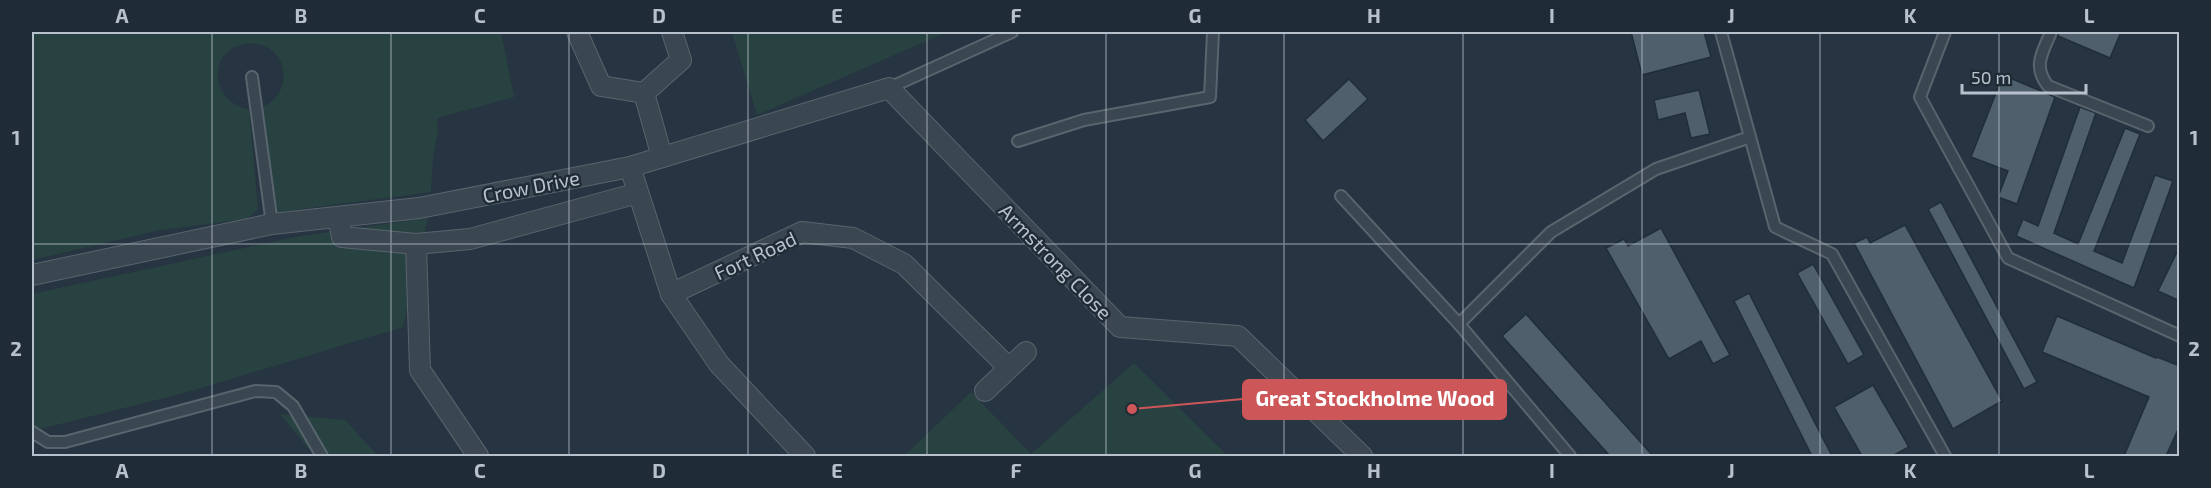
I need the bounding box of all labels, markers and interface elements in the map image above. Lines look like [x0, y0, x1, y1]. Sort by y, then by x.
text: A [115, 3, 129, 27]
text: B [295, 3, 307, 27]
text: C [474, 3, 486, 27]
text: D [652, 3, 666, 27]
text: E [831, 3, 843, 27]
text: F [1010, 3, 1022, 27]
text: G [1189, 3, 1201, 27]
text: H [1367, 3, 1381, 27]
text: I [1549, 3, 1555, 27]
text: J [1727, 3, 1735, 27]
text: K [1904, 3, 1917, 27]
text: L [2084, 3, 2095, 27]
scale bar [1962, 57, 2086, 95]
text: 50 m [1971, 66, 2011, 88]
text: 1 [12, 125, 20, 149]
text: 1 [2190, 125, 2198, 149]
street label: Crow Drive [480, 165, 582, 207]
street label: Armstrong Close [995, 198, 1117, 324]
street label: Fort Road [710, 226, 800, 284]
text: 2 [10, 336, 22, 360]
text: 2 [2188, 336, 2200, 360]
callout: Great Stockholme Wood [1243, 380, 1506, 419]
text: Great Stockholme Wood [1255, 385, 1495, 410]
text: A [115, 458, 129, 482]
text: B [295, 458, 307, 482]
text: C [474, 458, 486, 482]
text: D [652, 458, 666, 482]
text: E [831, 458, 843, 482]
text: F [1010, 458, 1022, 482]
text: G [1189, 458, 1201, 482]
text: H [1367, 458, 1381, 482]
text: I [1549, 458, 1555, 482]
text: J [1727, 458, 1735, 482]
text: K [1904, 458, 1917, 482]
text: L [2084, 458, 2095, 482]

